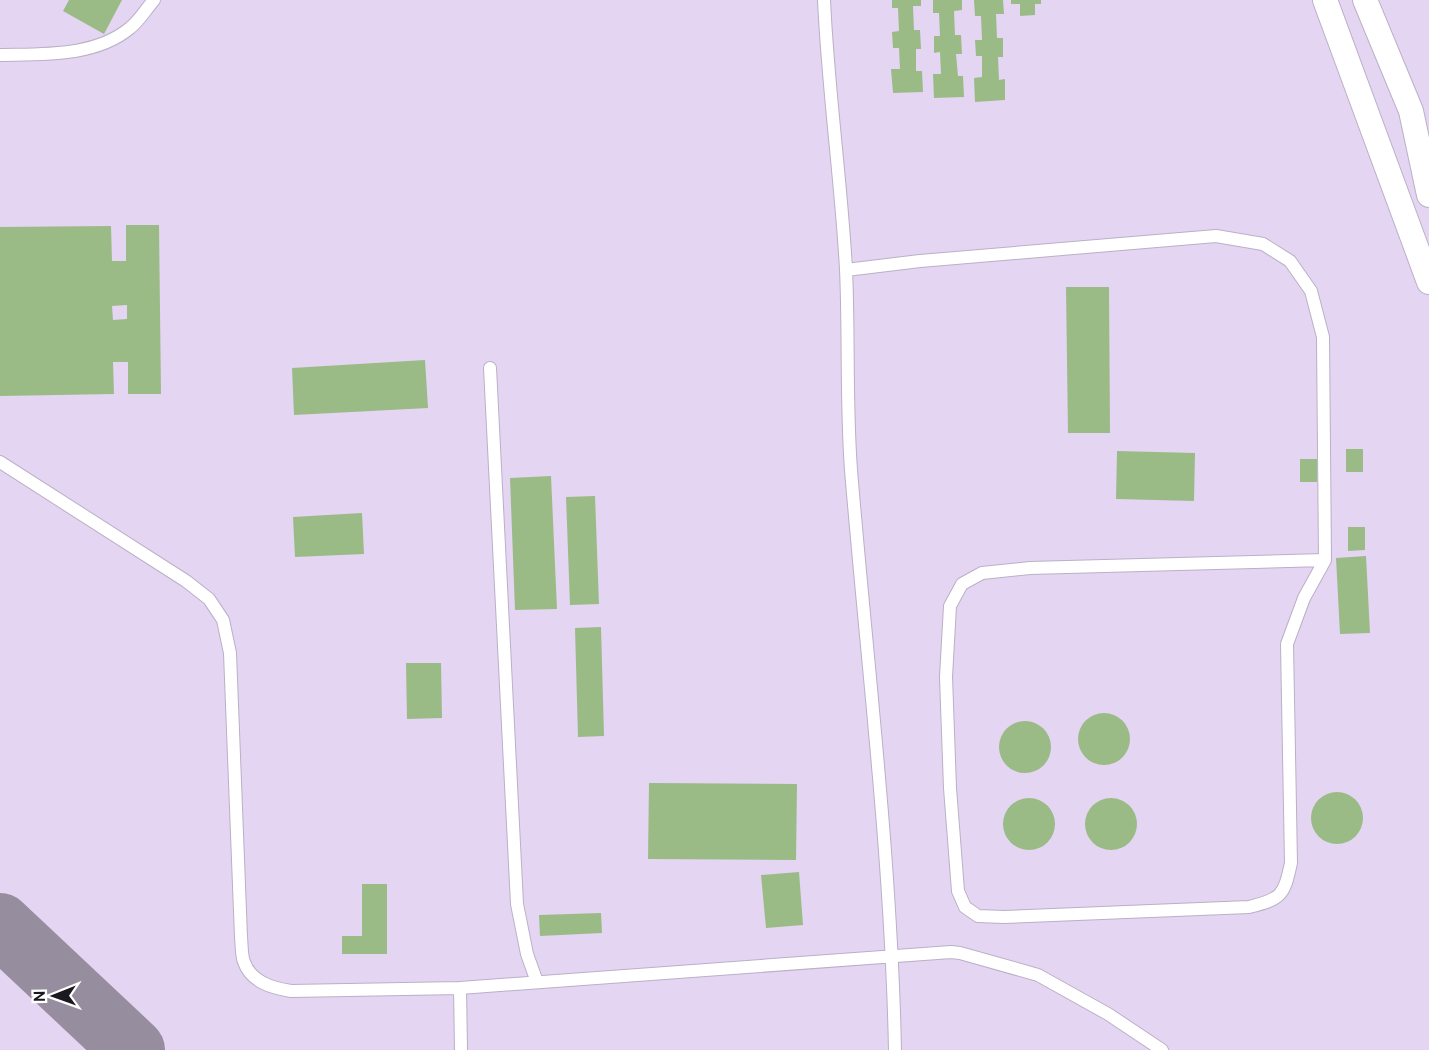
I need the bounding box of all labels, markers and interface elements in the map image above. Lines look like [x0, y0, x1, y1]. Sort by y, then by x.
north arrow [24, 966, 84, 1026]
text: N [31, 990, 51, 1002]

